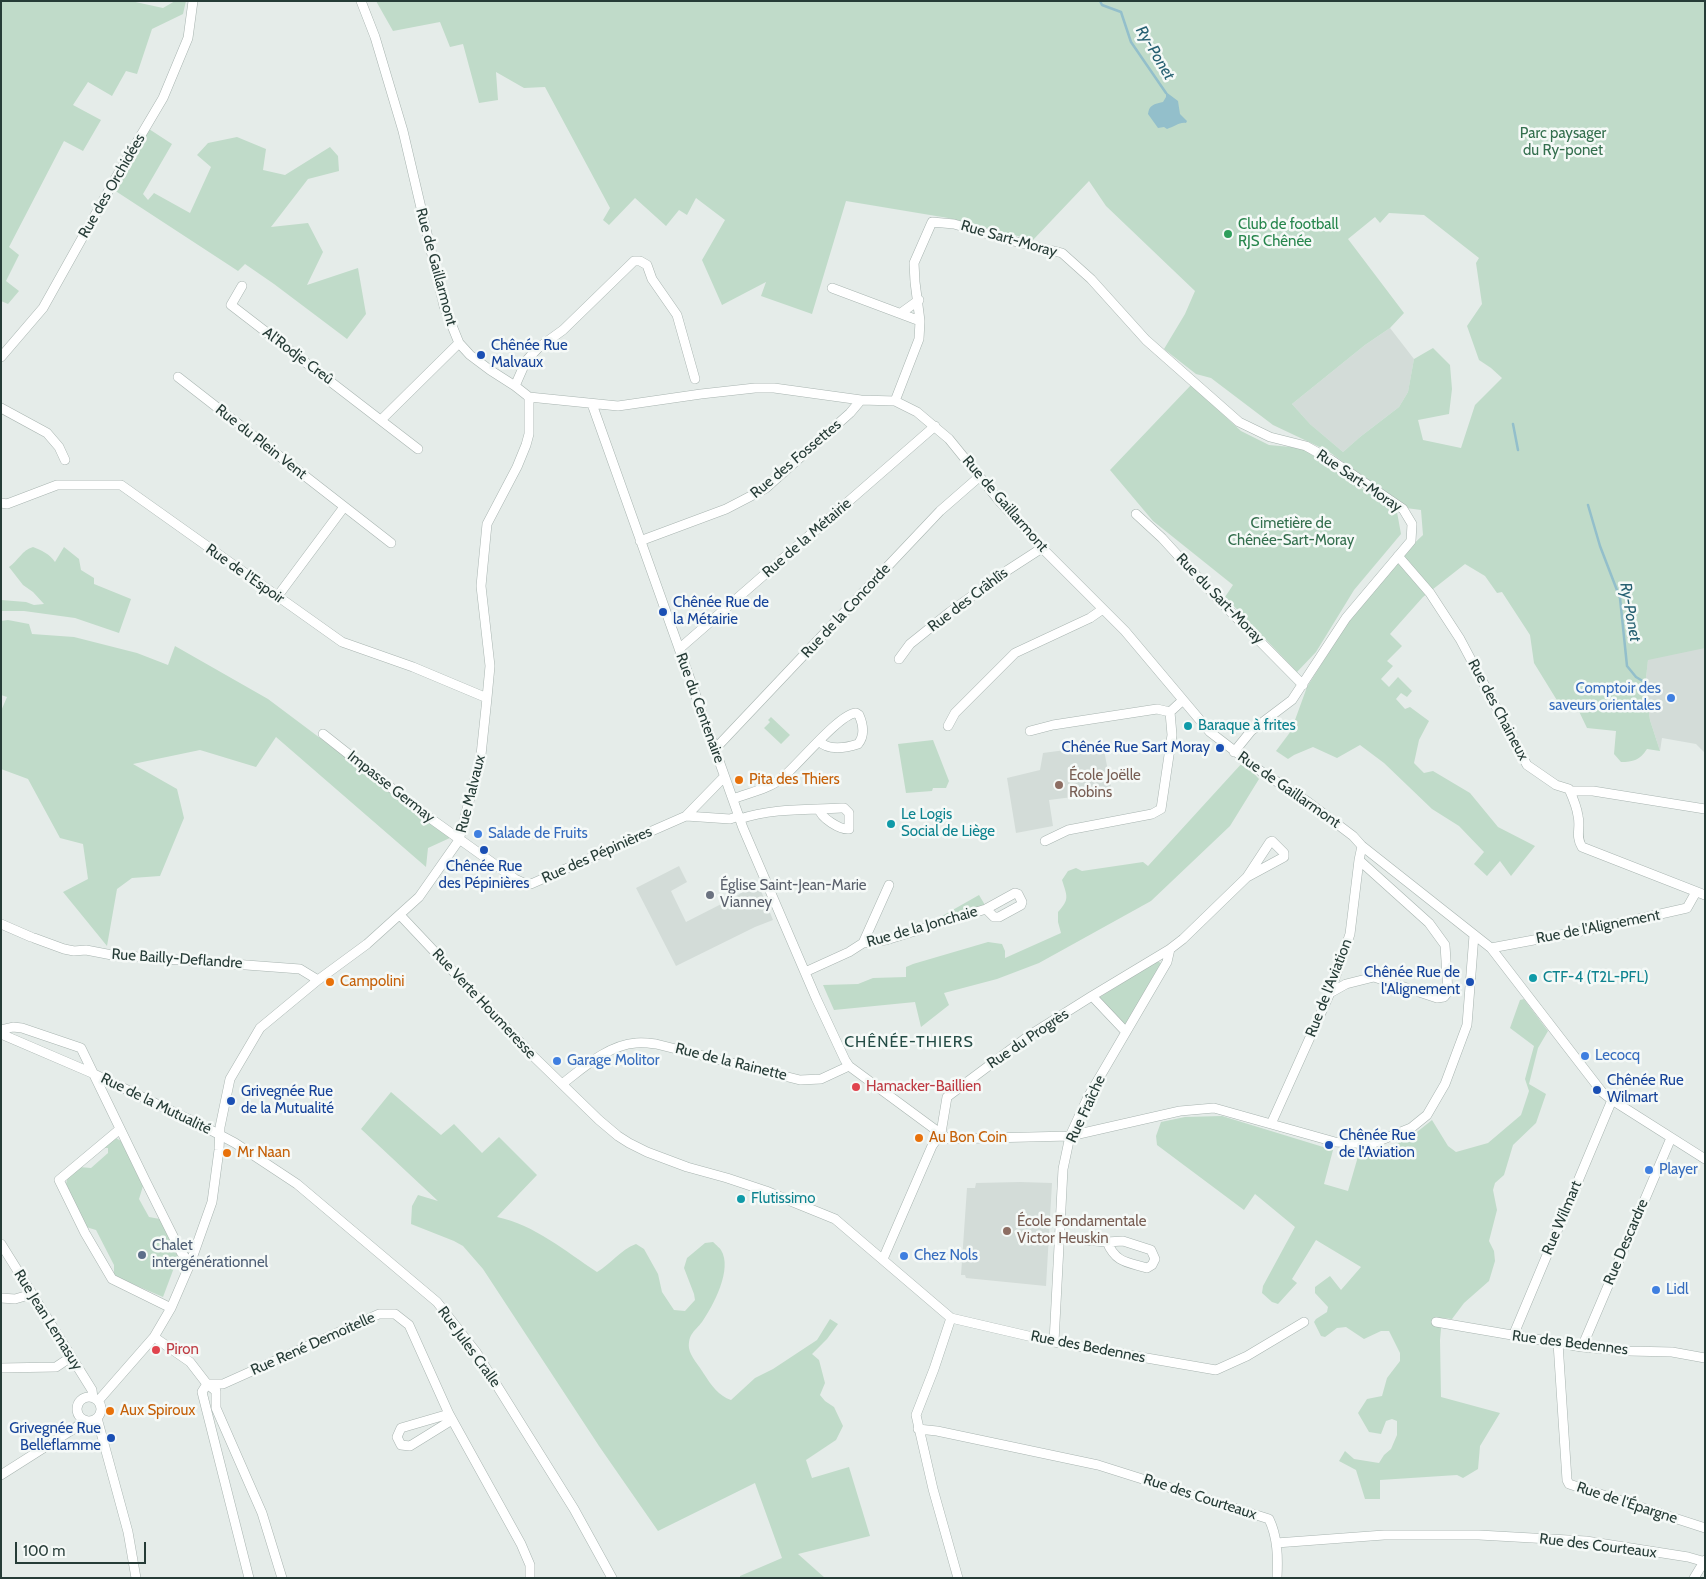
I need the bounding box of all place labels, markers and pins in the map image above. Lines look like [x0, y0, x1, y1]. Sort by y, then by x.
place label: Club de football RJS Chênée [1238, 216, 1339, 251]
marker: Club de football RJS Chênée [1222, 228, 1234, 240]
place label: Chênée Rue Malvaux [491, 337, 568, 372]
marker: Chênée Rue Malvaux [475, 349, 487, 361]
place label: Chênée Rue de la Métairie [673, 594, 769, 629]
marker: Chênée Rue de la Métairie [657, 606, 669, 618]
place label: Comptoir des saveurs orientales [1549, 680, 1661, 715]
marker: Comptoir des saveurs orientales [1665, 692, 1677, 704]
place label: Baraque à frites [1198, 717, 1296, 735]
marker: Baraque à frites [1182, 720, 1194, 732]
place label: Chênée Rue Sart Moray [1062, 739, 1210, 757]
marker: Chênée Rue Sart Moray [1214, 742, 1226, 754]
place label: École Joëlle Robins [1069, 767, 1141, 802]
place label: Pita des Thiers [749, 771, 840, 789]
marker: Pita des Thiers [733, 774, 745, 786]
marker: École Joëlle Robins [1053, 779, 1065, 791]
place label: Le Logis Social de Liège [901, 806, 995, 841]
marker: Le Logis Social de Liège [885, 818, 897, 830]
place label: Salade de Fruits [488, 825, 588, 843]
marker: Salade de Fruits [472, 828, 484, 840]
marker: Chênée Rue des Pépinières [478, 844, 490, 856]
place label: Chênée Rue des Pépinières [439, 858, 529, 893]
place label: Église Saint-Jean-Marie Vianney [720, 877, 866, 912]
marker: Église Saint-Jean-Marie Vianney [704, 889, 716, 901]
place label: Chênée Rue de l'Alignement [1364, 964, 1460, 999]
place label: CTF-4 (T2L-PFL) [1543, 969, 1649, 987]
marker: CTF-4 (T2L-PFL) [1527, 972, 1539, 984]
place label: Campolini [340, 973, 404, 991]
marker: Campolini [324, 976, 336, 988]
marker: Chênée Rue de l'Alignement [1464, 976, 1476, 988]
place label: Lecocq [1595, 1047, 1640, 1065]
marker: Lecocq [1579, 1050, 1591, 1062]
place label: Garage Molitor [567, 1052, 660, 1070]
marker: Garage Molitor [551, 1055, 563, 1067]
place label: Chênée Rue Wilmart [1607, 1072, 1684, 1107]
place label: Hamacker-Baillien [866, 1078, 981, 1096]
marker: Hamacker-Baillien [850, 1081, 862, 1093]
place label: Grivegnée Rue de la Mutualité [241, 1083, 334, 1118]
marker: Chênée Rue Wilmart [1591, 1084, 1603, 1096]
marker: Grivegnée Rue de la Mutualité [225, 1095, 237, 1107]
place label: Chênée Rue de l'Aviation [1339, 1127, 1416, 1162]
place label: Au Bon Coin [929, 1129, 1007, 1147]
marker: Au Bon Coin [913, 1132, 925, 1144]
marker: Chênée Rue de l'Aviation [1323, 1139, 1335, 1151]
place label: Mr Naan [237, 1144, 290, 1162]
marker: Mr Naan [221, 1147, 233, 1159]
place label: Player [1659, 1161, 1698, 1179]
marker: Player [1643, 1164, 1655, 1176]
place label: Flutissimo [751, 1190, 815, 1208]
marker: Flutissimo [735, 1193, 747, 1205]
place label: École Fondamentale Victor Heuskin [1017, 1213, 1146, 1248]
marker: École Fondamentale Victor Heuskin [1001, 1225, 1013, 1237]
place label: Chalet intergénérationnel [152, 1237, 268, 1272]
place label: Chez Nols [914, 1247, 978, 1265]
marker: Chalet intergénérationnel [136, 1249, 148, 1261]
marker: Chez Nols [898, 1250, 910, 1262]
place label: Lidl [1666, 1281, 1689, 1299]
marker: Lidl [1650, 1284, 1662, 1296]
place label: Piron [166, 1341, 199, 1359]
marker: Piron [150, 1344, 162, 1356]
place label: Aux Spiroux [120, 1402, 195, 1420]
marker: Aux Spiroux [104, 1405, 116, 1417]
place label: Grivegnée Rue Belleflamme [9, 1420, 101, 1455]
marker: Grivegnée Rue Belleflamme [105, 1432, 117, 1444]

